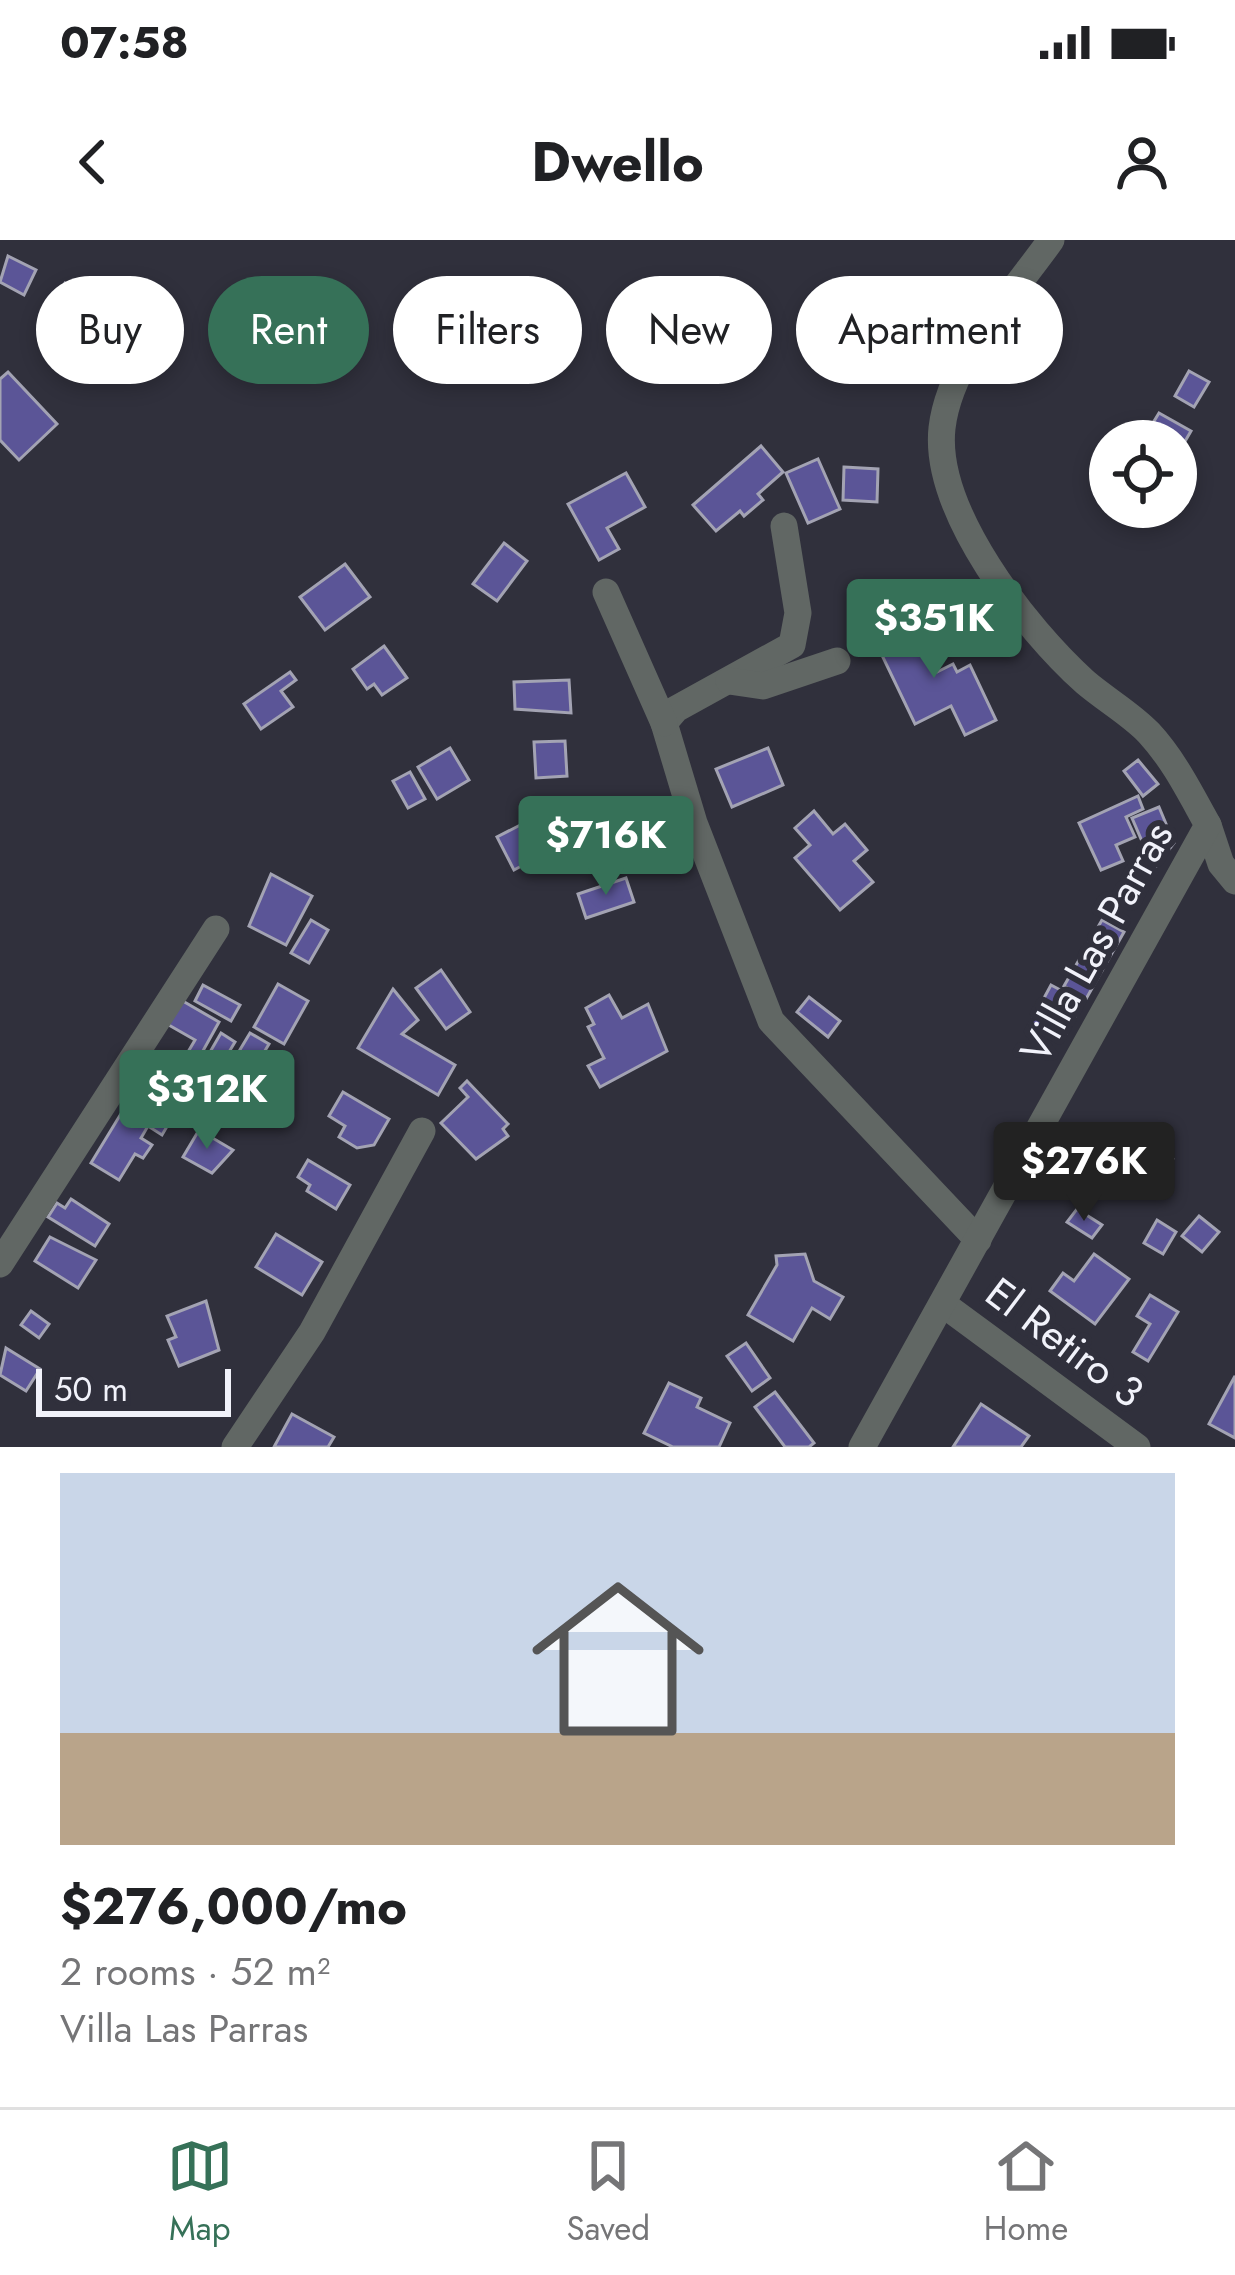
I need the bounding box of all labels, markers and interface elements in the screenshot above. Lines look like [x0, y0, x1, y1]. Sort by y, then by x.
text: 07:58 [60, 10, 189, 75]
text: Dwello [531, 123, 704, 201]
icon: back [60, 129, 126, 195]
icon: person [1109, 129, 1175, 195]
chip: Buy [36, 276, 184, 384]
chip: Rent [208, 276, 369, 384]
chip: Filters [393, 276, 582, 384]
chip: New [606, 276, 772, 384]
chip: Apartment [796, 276, 1063, 384]
map controls [1089, 420, 1197, 528]
button: locate [1089, 420, 1197, 528]
pin: $351K [850, 579, 1018, 681]
text: $351K [874, 589, 994, 646]
pin: $716K [522, 796, 690, 898]
text: $716K [546, 806, 666, 863]
street label: Villa Las Parras [1005, 811, 1188, 1074]
pin: $312K [123, 1050, 291, 1152]
text: $312K [146, 1060, 268, 1117]
pin: $276K [1000, 1122, 1168, 1224]
text: $276K [1021, 1132, 1147, 1189]
street label: El Retiro 3 [973, 1263, 1156, 1422]
scale bar [36, 1363, 231, 1416]
text: 50 m [54, 1366, 128, 1413]
icon: home [510, 1551, 726, 1767]
text: $276,000/mo [60, 1869, 407, 1943]
text: 2 rooms · 52 m² [60, 1943, 330, 2000]
text: Villa Las Parras [60, 2000, 308, 2057]
tab: Map [167, 2133, 233, 2252]
tab: Saved [567, 2133, 650, 2252]
tab: Home [984, 2133, 1068, 2252]

